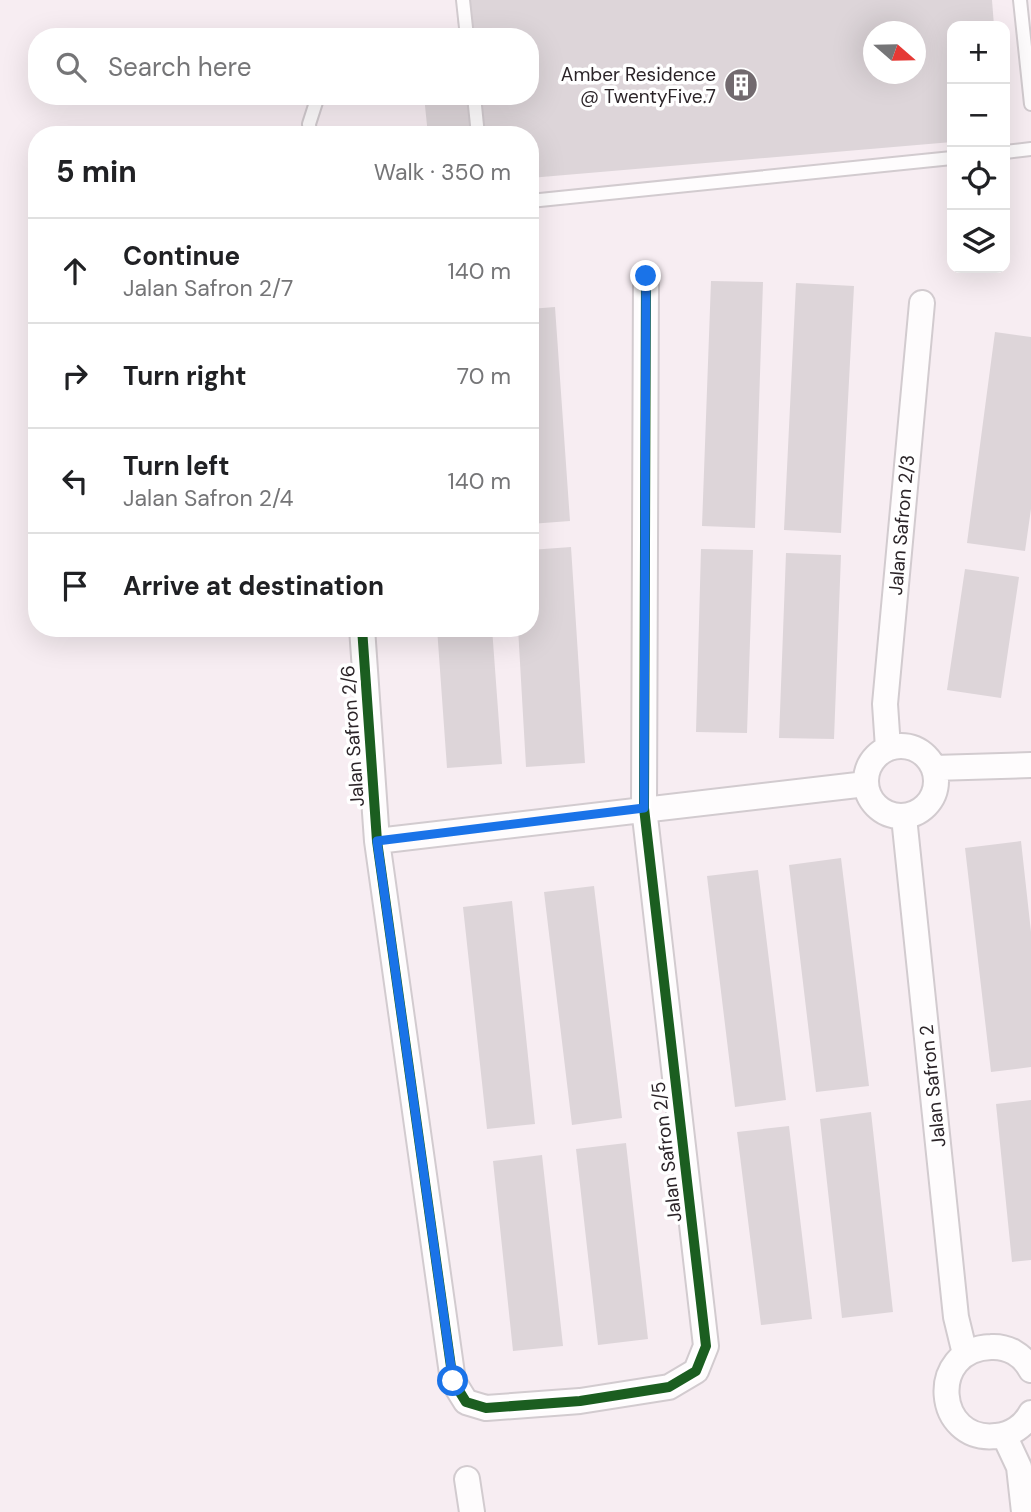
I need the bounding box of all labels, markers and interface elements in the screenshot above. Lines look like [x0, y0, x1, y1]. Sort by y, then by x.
north arrow [863, 21, 926, 84]
map controls [947, 21, 1010, 273]
button: + [947, 21, 1010, 84]
search box [28, 28, 539, 105]
icon: search [52, 48, 90, 86]
text: Search here [108, 50, 251, 84]
place label: Amber Residence @ TwentyFive.7 [561, 62, 716, 109]
building icon: Amber Residence @ TwentyFive.7 [722, 66, 760, 104]
button: − [947, 84, 1010, 147]
button: locate [947, 147, 1010, 210]
text: 5 min [56, 152, 137, 191]
text: Walk · 350 m [374, 157, 511, 187]
button: layers [947, 210, 1010, 273]
text: Continue [123, 239, 240, 273]
icon: ahead [56, 252, 94, 290]
text: 140 m [448, 256, 511, 286]
route end [630, 260, 661, 291]
text: Jalan Safron 2/7 [123, 273, 293, 303]
icon: right [56, 357, 94, 395]
text: Turn right [123, 359, 247, 393]
text: 70 m [457, 361, 511, 391]
text: Turn left [123, 449, 230, 483]
street label: Jalan Safron 2/3 [883, 454, 920, 596]
icon: left [56, 462, 94, 500]
text: 140 m [448, 466, 511, 496]
text: Jalan Safron 2/4 [123, 483, 293, 513]
icon: arrive [56, 567, 94, 605]
text: Arrive at destination [123, 569, 384, 603]
street label: Jalan Safron 2/6 [335, 664, 370, 808]
street label: Jalan Safron 2 [914, 1023, 951, 1148]
street label: Jalan Safron 2/5 [645, 1080, 688, 1224]
route start [437, 1365, 468, 1396]

